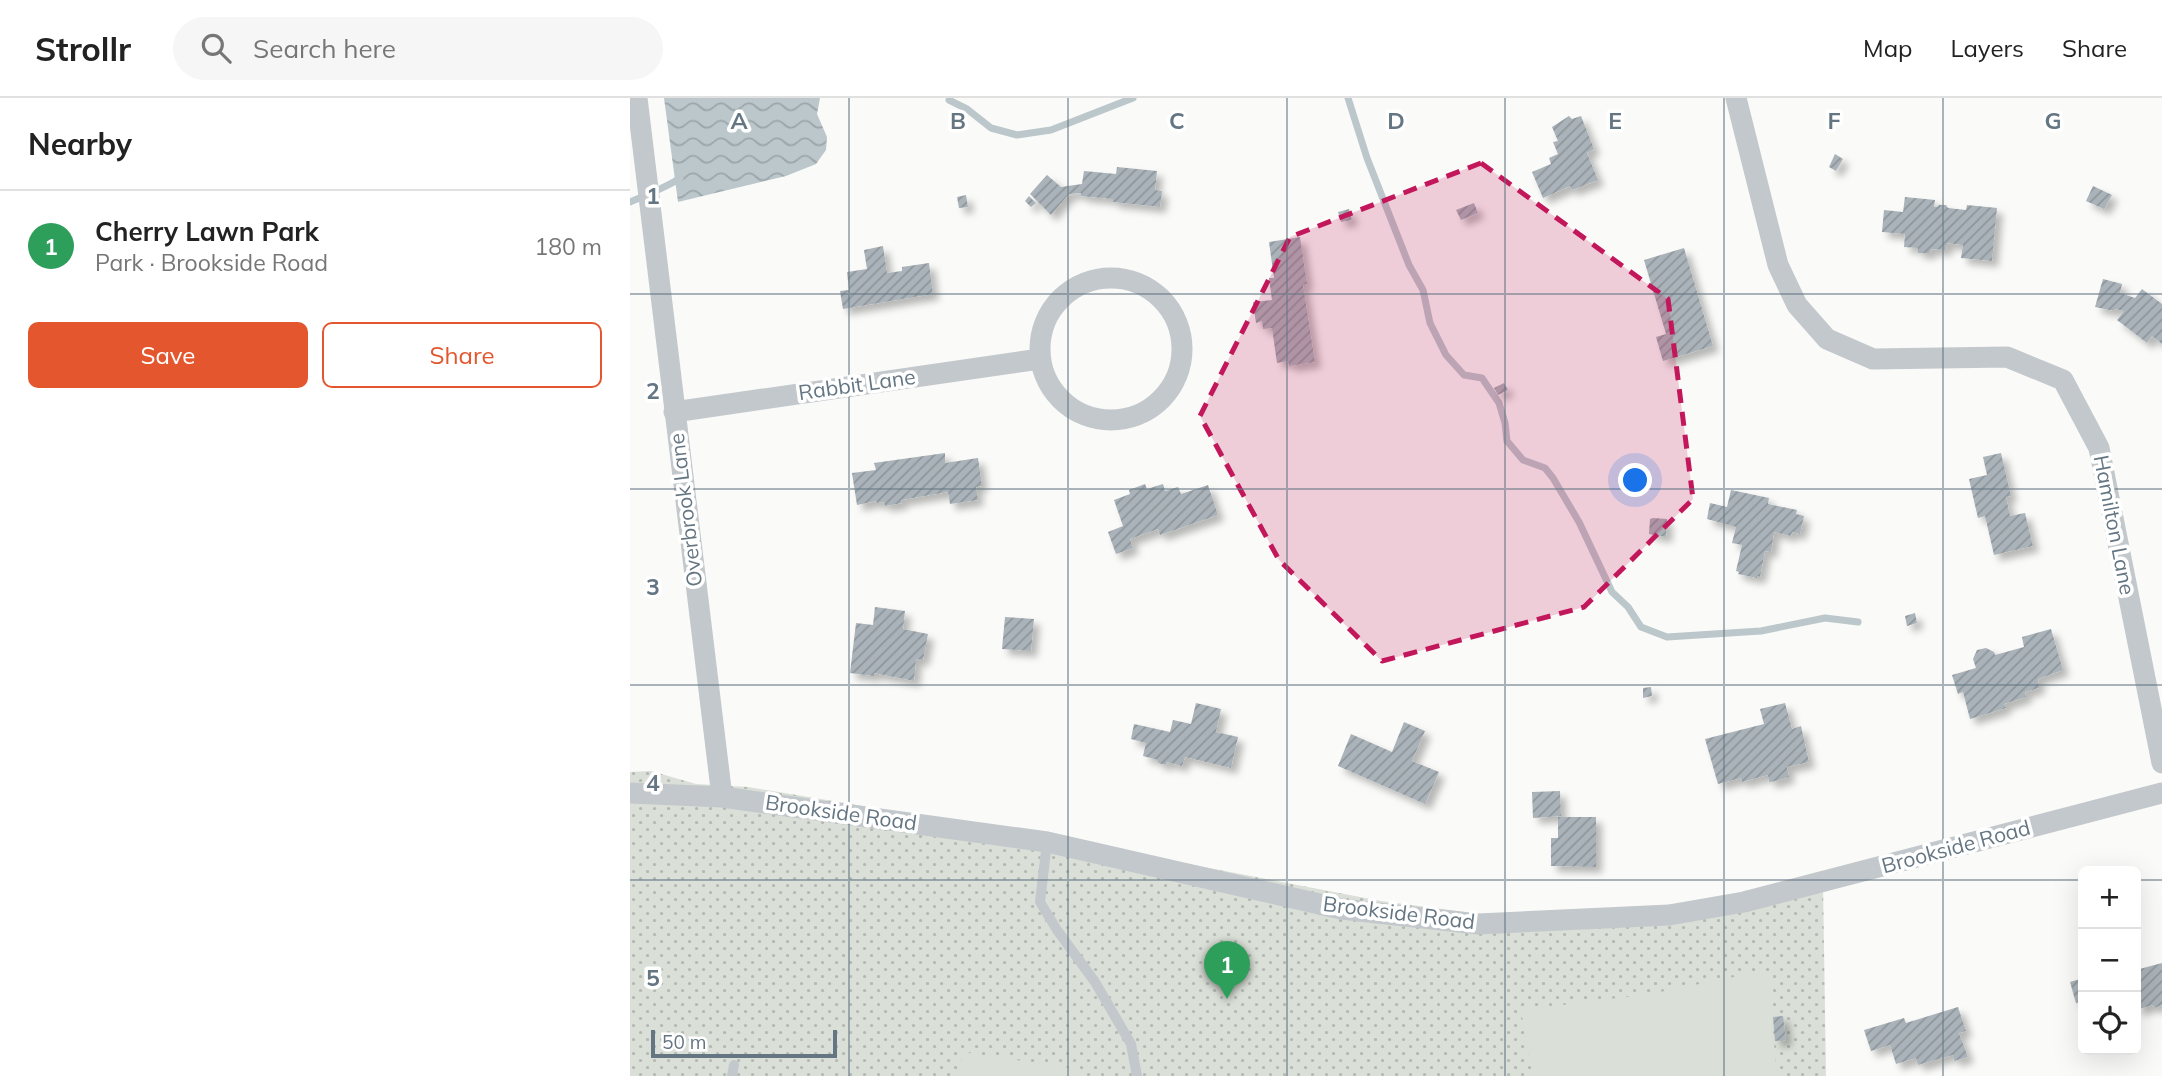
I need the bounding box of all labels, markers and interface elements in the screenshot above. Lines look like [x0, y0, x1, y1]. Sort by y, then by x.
search box [173, 17, 663, 80]
text: Strollr [35, 28, 131, 69]
icon: search [197, 29, 235, 67]
text: Search here [253, 32, 396, 65]
text: Map [1863, 33, 1912, 63]
text: Layers [1950, 33, 2024, 63]
text: Share [2062, 33, 2127, 63]
text: A [730, 106, 748, 135]
text: B [950, 106, 966, 135]
text: C [1169, 106, 1185, 135]
text: D [1387, 106, 1405, 135]
text: E [1608, 106, 1622, 135]
text: F [1827, 106, 1841, 135]
text: G [2044, 106, 2062, 135]
text: Nearby [28, 125, 132, 163]
text: 1 [646, 181, 660, 210]
text: Cherry Lawn Park [95, 215, 319, 248]
text: 1 [44, 232, 58, 261]
text: 180 m [534, 232, 602, 261]
text: Park · Brookside Road [95, 248, 328, 277]
button: Save [28, 322, 308, 388]
button: Share [322, 322, 602, 388]
street label: Rabbit Lane [797, 363, 917, 405]
text: 2 [646, 376, 660, 405]
street label: Overbrook Lane [663, 432, 707, 588]
street label: Hamilton Lane [2089, 453, 2141, 597]
your location [1618, 463, 1652, 497]
text: 3 [646, 572, 660, 601]
text: 4 [646, 768, 660, 797]
street label: Brookside Road [764, 789, 919, 836]
street label: Brookside Road [1879, 814, 2033, 878]
map controls [2078, 866, 2141, 1055]
button: + [2078, 866, 2141, 929]
street label: Brookside Road [1322, 890, 1477, 934]
button: − [2078, 929, 2141, 992]
pin: 1 [1204, 941, 1250, 999]
text: 5 [646, 963, 660, 992]
button: locate [2078, 992, 2141, 1055]
scale bar [651, 1027, 836, 1059]
text: 50 m [662, 1030, 706, 1054]

